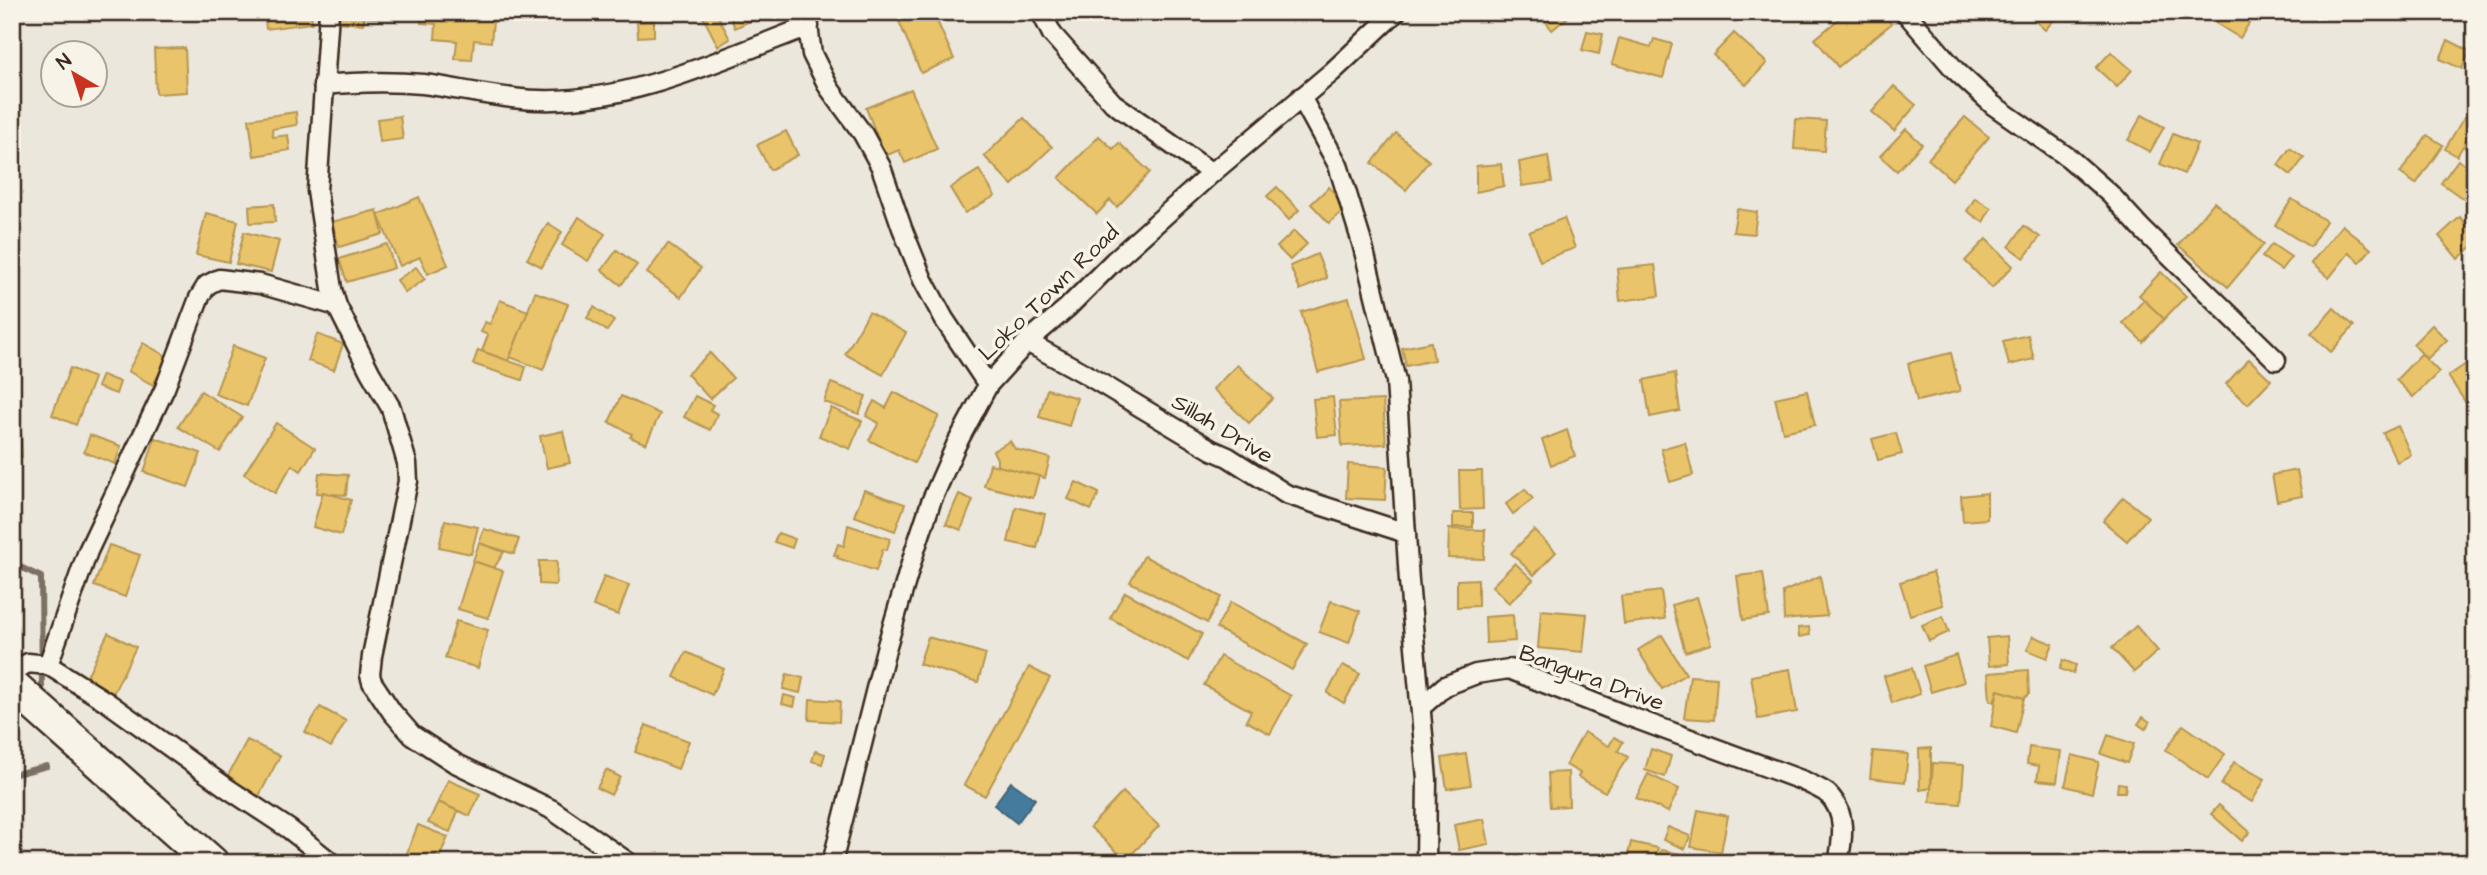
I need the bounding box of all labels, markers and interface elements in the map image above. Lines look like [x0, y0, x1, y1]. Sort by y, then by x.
north arrow [38, 38, 108, 108]
text: N [51, 48, 77, 76]
street label: Loko Town Road [971, 217, 1126, 368]
street label: Sillah Drive [1166, 386, 1279, 472]
street label: Bangura Drive [1514, 637, 1669, 720]

